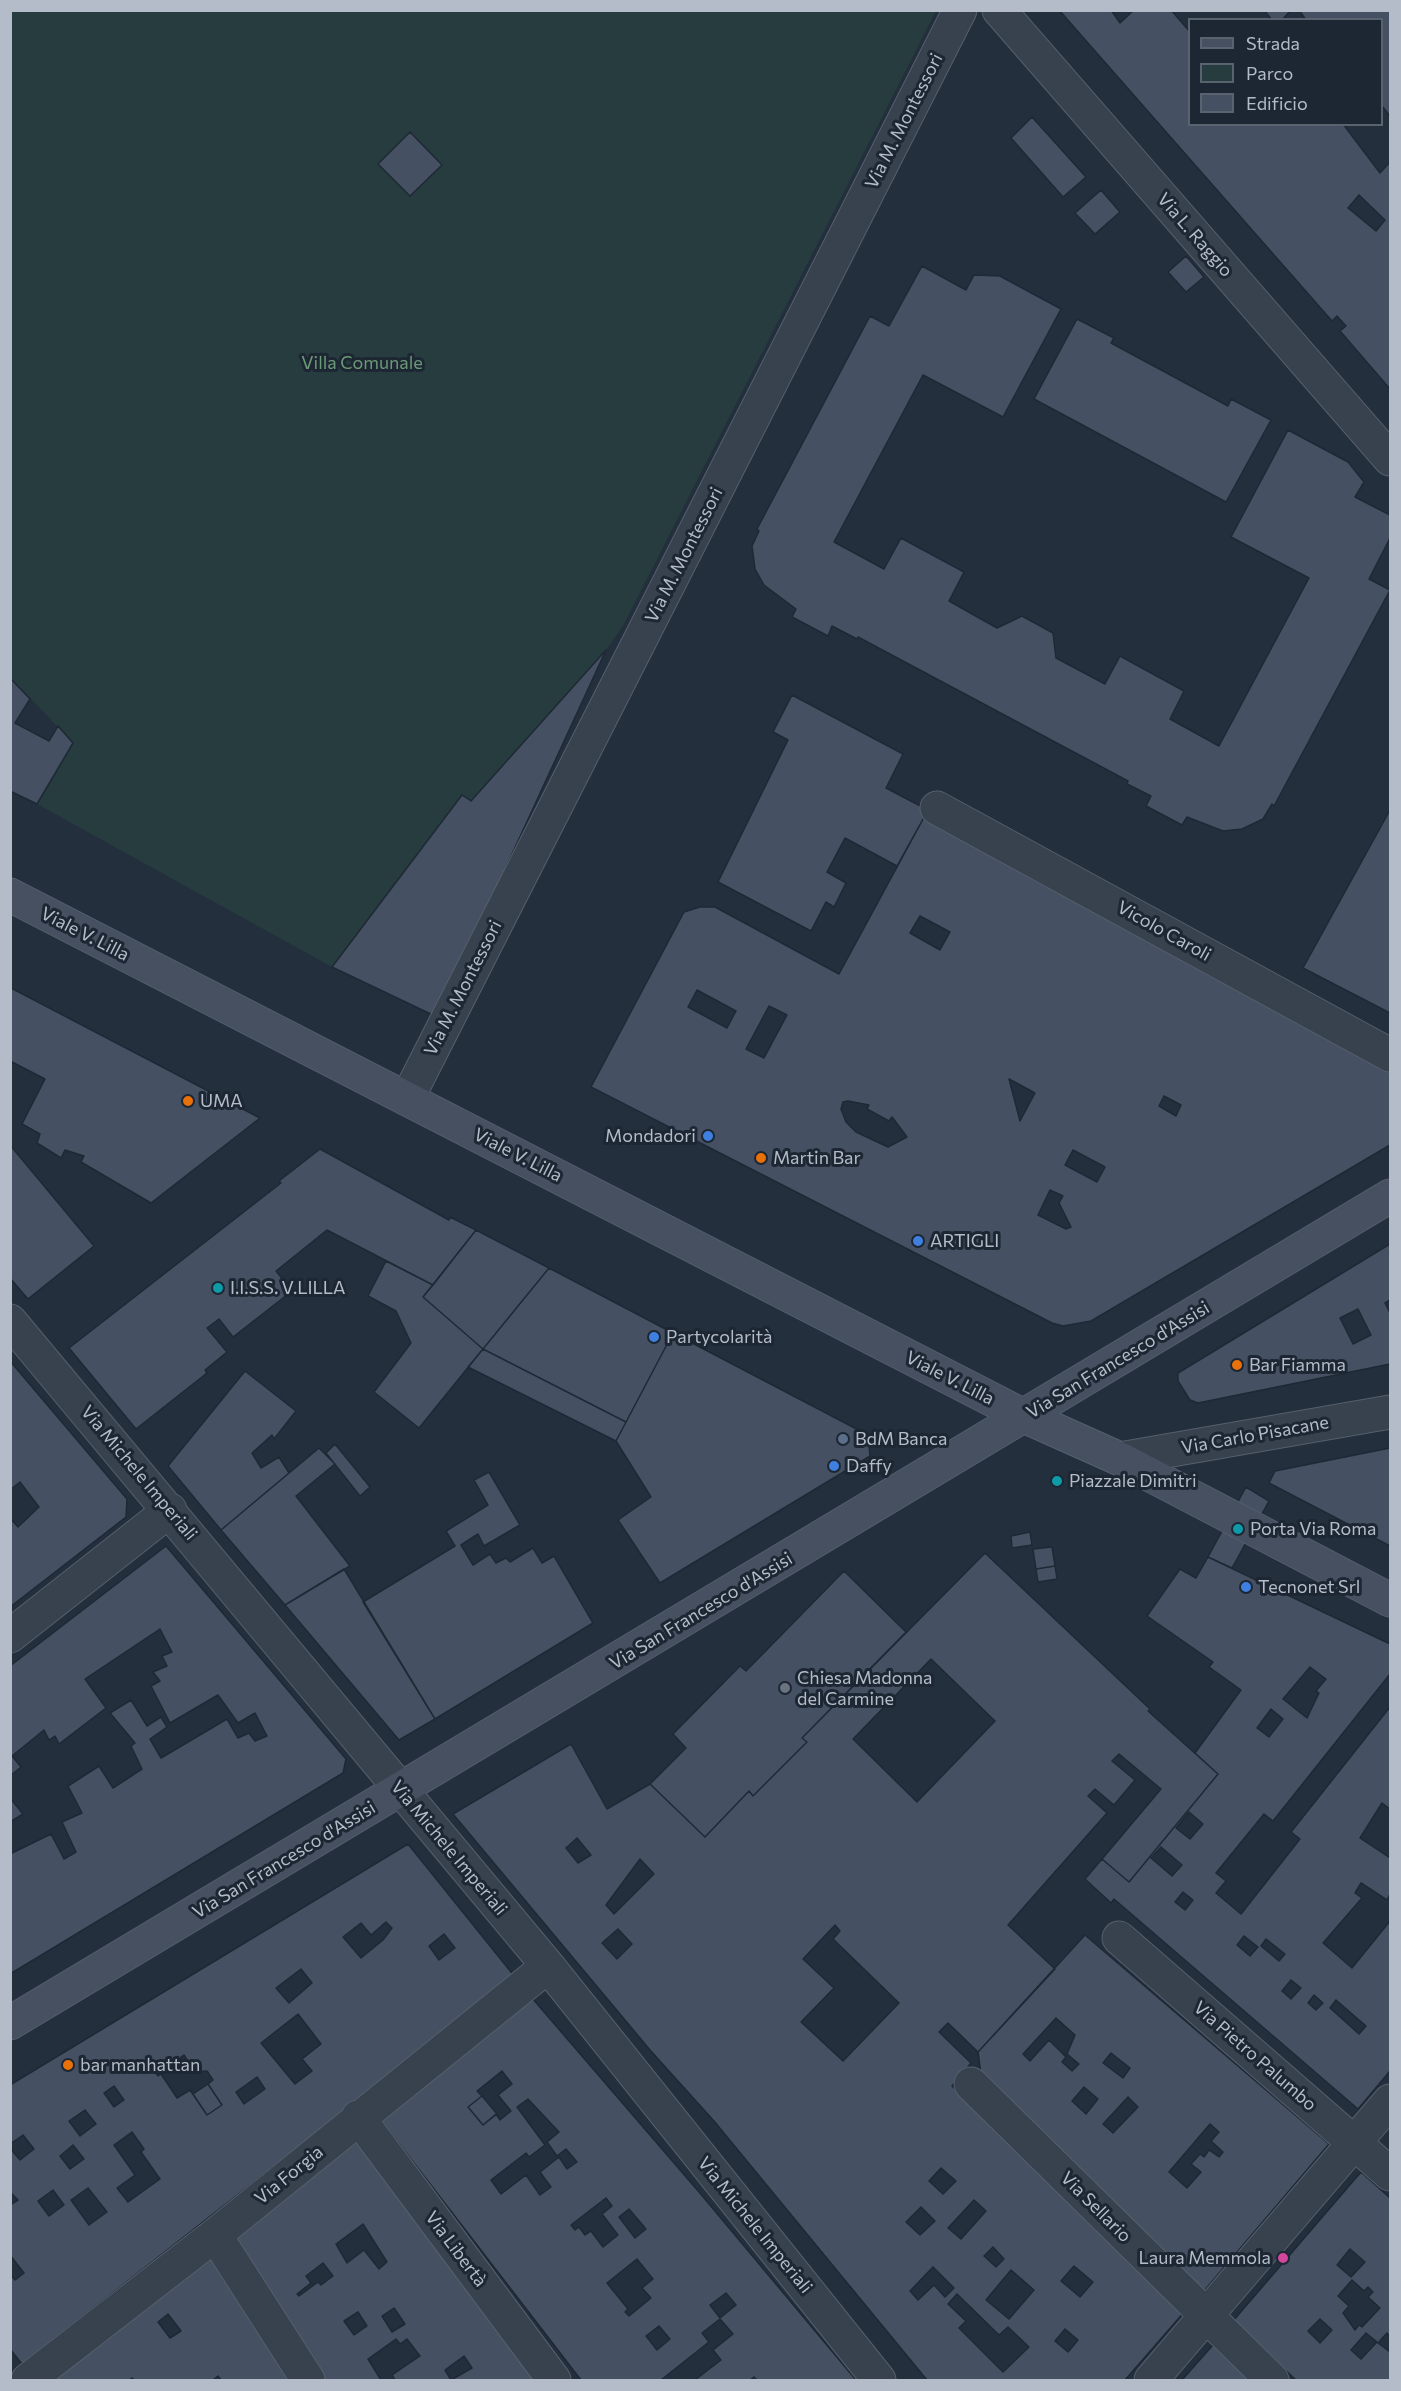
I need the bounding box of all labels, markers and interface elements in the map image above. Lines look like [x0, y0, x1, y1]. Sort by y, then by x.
legend [1188, 18, 1383, 126]
text: Strada [1246, 32, 1300, 54]
street label: Via M. Montessori [861, 50, 947, 192]
text: Parco [1246, 62, 1293, 84]
text: Edificio [1246, 92, 1308, 114]
street label: Via L. Raggio [1153, 189, 1237, 281]
park label: Villa Comunale [301, 352, 423, 374]
street label: Via M. Montessori [641, 484, 727, 626]
street label: Vicolo Caroli [1113, 896, 1215, 966]
street label: Viale V. Lilla [37, 903, 133, 965]
street label: Via M. Montessori [420, 917, 506, 1059]
place label: UMA [200, 1090, 243, 1112]
marker: UMA [181, 1094, 195, 1108]
street label: Viale V. Lilla [470, 1124, 566, 1186]
place label: Mondadori [605, 1125, 696, 1147]
marker: Mondadori [701, 1129, 715, 1143]
place label: Martin Bar [773, 1147, 861, 1169]
marker: Martin Bar [754, 1151, 768, 1165]
place label: ARTIGLI [930, 1230, 999, 1252]
marker: ARTIGLI [911, 1234, 925, 1248]
place label: I.I.S.S. V.LILLA [230, 1277, 346, 1299]
marker: I.I.S.S. V.LILLA [211, 1281, 225, 1295]
street label: Via San Francesco d'Assisi [1023, 1297, 1213, 1423]
place label: Partycolarità [666, 1326, 772, 1348]
marker: Partycolarità [647, 1330, 661, 1344]
street label: Viale V. Lilla [902, 1347, 998, 1409]
place label: Bar Fiamma [1249, 1354, 1346, 1376]
marker: Bar Fiamma [1230, 1358, 1244, 1372]
street label: Via Michele Imperiali [76, 1401, 202, 1545]
street label: Via Carlo Pisacane [1180, 1411, 1330, 1459]
place label: BdM Banca [855, 1428, 947, 1450]
marker: BdM Banca [836, 1432, 850, 1446]
place label: Daffy [846, 1455, 892, 1477]
marker: Daffy [827, 1459, 841, 1473]
place label: Piazzale Dimitri [1069, 1470, 1197, 1492]
marker: Piazzale Dimitri [1050, 1474, 1064, 1488]
place label: Porta Via Roma [1250, 1518, 1376, 1540]
marker: Porta Via Roma [1231, 1522, 1245, 1536]
street label: Via San Francesco d'Assisi [606, 1548, 796, 1674]
place label: Tecnonet Srl [1258, 1576, 1360, 1598]
marker: Tecnonet Srl [1239, 1580, 1253, 1594]
place label: Chiesa Madonna del Carmine [797, 1667, 932, 1710]
marker: Chiesa Madonna del Carmine [778, 1681, 792, 1695]
street label: Via Michele Imperiali [386, 1776, 512, 1920]
street label: Via San Francesco d'Assisi [189, 1797, 379, 1923]
street label: Via Pietro Palumbo [1189, 1997, 1321, 2115]
place label: bar manhattan [80, 2054, 200, 2076]
marker: bar manhattan [61, 2058, 75, 2072]
street label: Via Forgia [251, 2141, 327, 2209]
street label: Via Michele Imperiali [693, 2152, 817, 2298]
street label: Via Sellario [1056, 2167, 1136, 2247]
street label: Via Libertà [421, 2207, 491, 2291]
place label: Laura Memmola [1139, 2247, 1271, 2269]
marker: Laura Memmola [1276, 2251, 1290, 2265]

